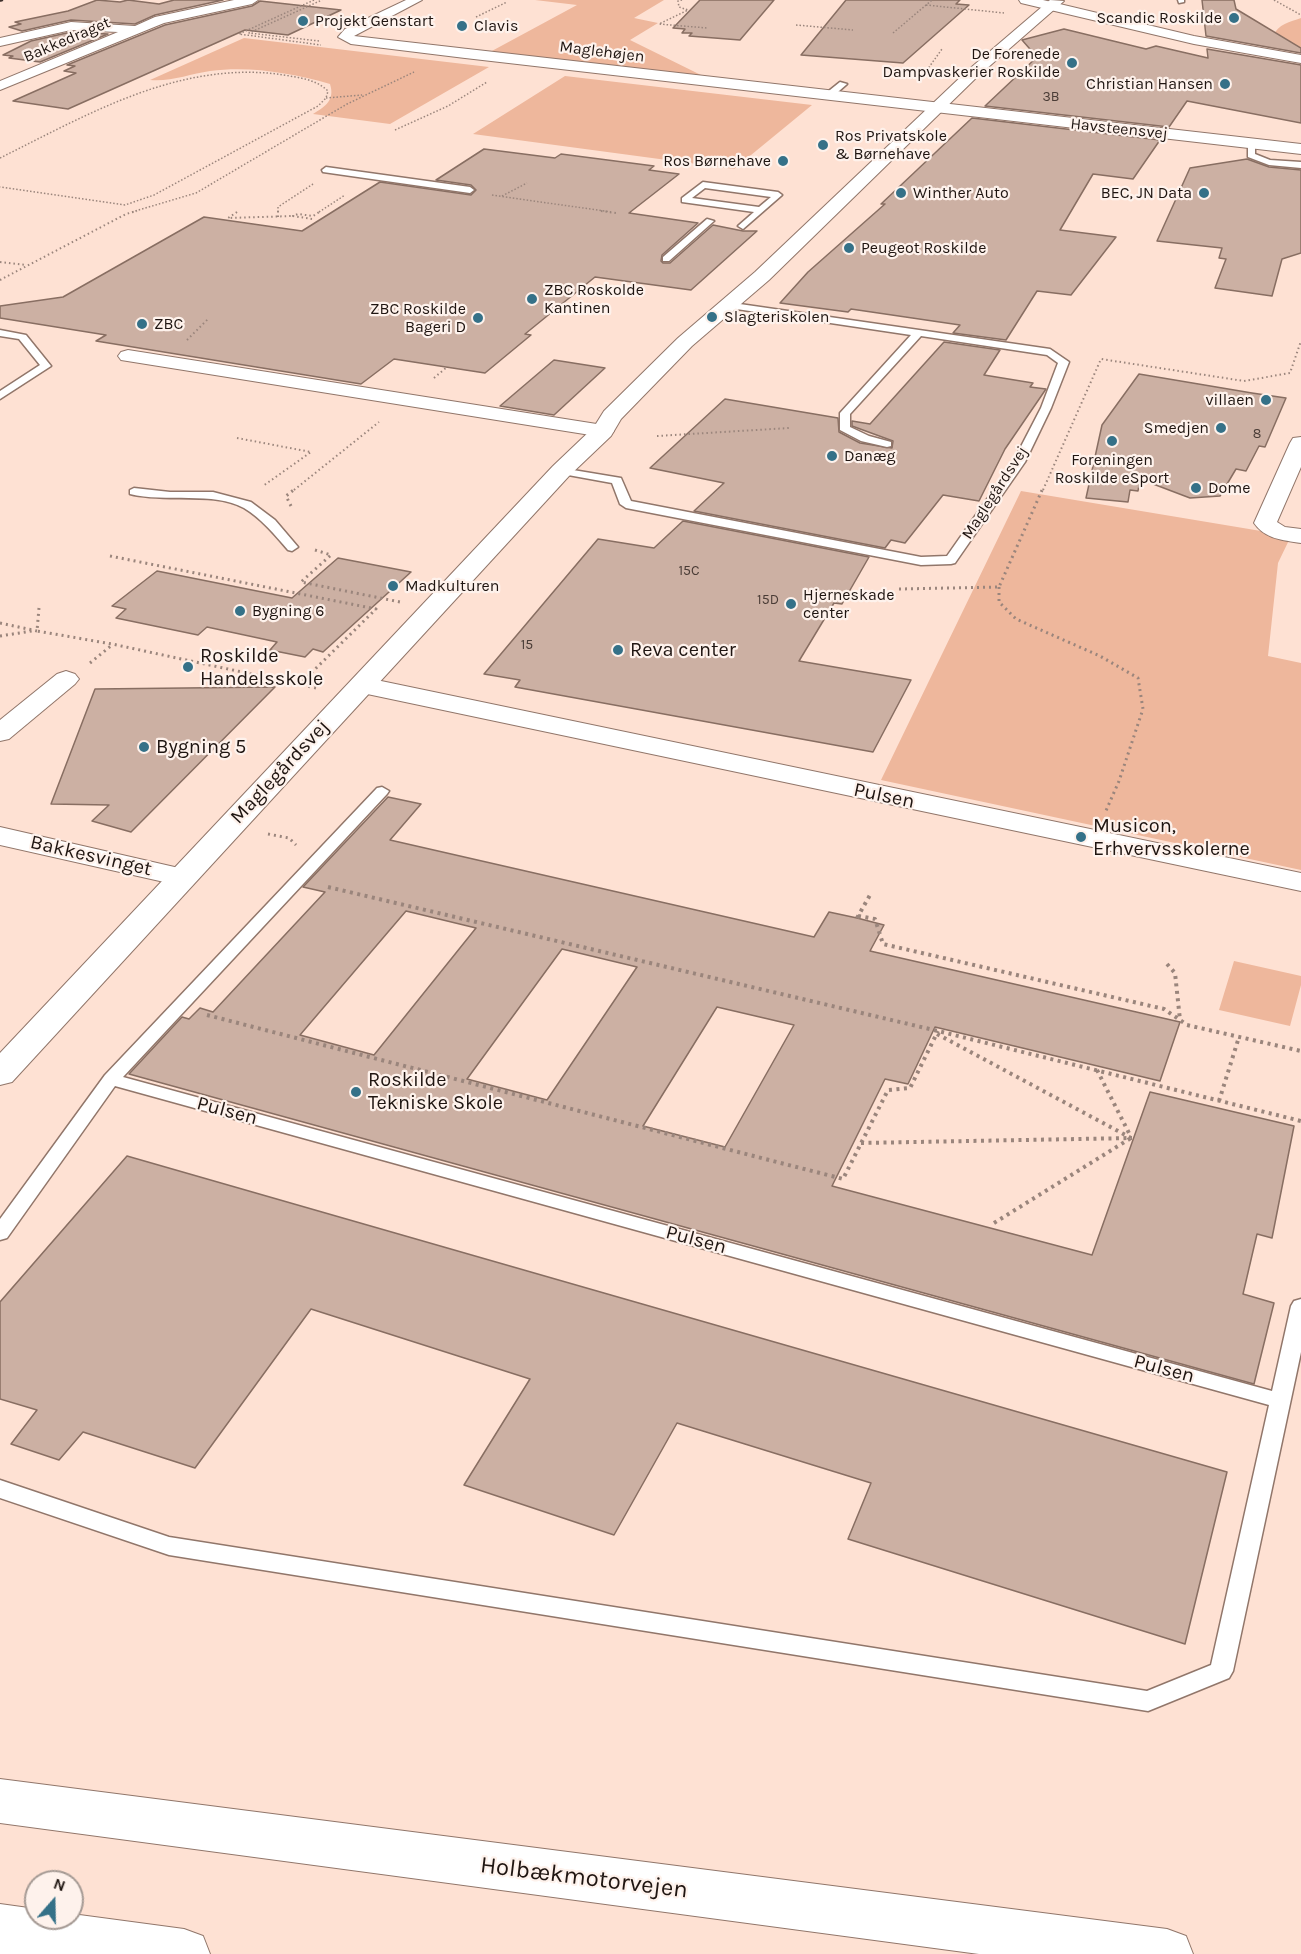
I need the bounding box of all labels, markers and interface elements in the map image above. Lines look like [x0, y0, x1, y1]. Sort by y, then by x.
place label: Scandic Roskilde [1096, 8, 1222, 28]
place label: Projekt Genstart [315, 11, 434, 31]
marker: Scandic Roskilde [1227, 11, 1241, 25]
street label: Bakkedraget [21, 13, 113, 67]
marker: Projekt Genstart [296, 14, 310, 28]
place label: Clavis [474, 16, 518, 36]
marker: Clavis [455, 19, 469, 33]
street label: Maglehøjen [558, 37, 646, 67]
place label: De Forenede Dampvaskerier Roskilde [883, 44, 1060, 82]
marker: De Forenede Dampvaskerier Roskilde [1065, 56, 1079, 70]
place label: Christian Hansen [1086, 74, 1213, 94]
marker: Christian Hansen [1218, 77, 1232, 91]
house number: 3B [1043, 89, 1059, 105]
street label: Havsteensvej [1069, 114, 1169, 144]
place label: Ros Privatskole & Børnehave [835, 126, 947, 164]
marker: Ros Privatskole & Børnehave [816, 138, 830, 152]
place label: Ros Børnehave [663, 151, 771, 171]
marker: Ros Børnehave [776, 154, 790, 168]
place label: Winther Auto [913, 183, 1009, 203]
place label: BEC, JN Data [1101, 183, 1192, 203]
marker: Winther Auto [894, 186, 908, 200]
marker: BEC, JN Data [1197, 186, 1211, 200]
place label: Peugeot Roskilde [861, 238, 986, 258]
marker: Peugeot Roskilde [842, 241, 856, 255]
place label: ZBC Roskolde Kantinen [544, 280, 644, 318]
marker: ZBC Roskolde Kantinen [525, 292, 539, 306]
place label: ZBC Roskilde Bageri D [370, 299, 466, 337]
place label: Slagteriskolen [724, 307, 829, 327]
marker: Slagteriskolen [705, 310, 719, 324]
marker: ZBC Roskilde Bageri D [471, 311, 485, 325]
place label: ZBC [154, 314, 183, 334]
marker: ZBC [135, 317, 149, 331]
place label: villaen [1206, 390, 1254, 410]
marker: villaen [1259, 393, 1273, 407]
place label: Smedjen [1144, 418, 1209, 438]
marker: Smedjen [1214, 421, 1228, 435]
house number: 8 [1253, 426, 1261, 442]
marker: Foreningen Roskilde eSport [1105, 434, 1119, 448]
street label: Maglegårdsvej [958, 443, 1032, 543]
place label: Danæg [844, 446, 896, 466]
marker: Danæg [825, 449, 839, 463]
place label: Foreningen Roskilde eSport [1055, 450, 1169, 488]
place label: Dome [1208, 478, 1250, 498]
marker: Dome [1189, 481, 1203, 495]
house number: 15C [678, 563, 700, 579]
place label: Madkulturen [405, 576, 499, 596]
marker: Madkulturen [386, 579, 400, 593]
place label: Hjerneskade center [803, 585, 895, 623]
house number: 15D [757, 592, 779, 608]
marker: Hjerneskade center [784, 597, 798, 611]
place label: Bygning 6 [252, 601, 324, 621]
marker: Bygning 6 [233, 604, 247, 618]
house number: 15 [521, 637, 533, 653]
place label: Reva center [630, 638, 736, 662]
marker: Reva center [611, 643, 625, 657]
place label: Roskilde Handelsskole [200, 644, 323, 691]
marker: Roskilde Handelsskole [181, 660, 195, 674]
street label: Maglegårdsvej [226, 715, 334, 829]
place label: Bygning 5 [156, 735, 246, 759]
marker: Bygning 5 [137, 740, 151, 754]
street label: Pulsen [851, 778, 917, 814]
place label: Musicon, Erhvervsskolerne [1093, 814, 1250, 861]
street label: Bakkesvinget [28, 830, 154, 882]
marker: Musicon, Erhvervsskolerne [1074, 830, 1088, 844]
place label: Roskilde Tekniske Skole [368, 1068, 503, 1115]
marker: Roskilde Tekniske Skole [349, 1085, 363, 1099]
street label: Pulsen [194, 1091, 260, 1131]
street label: Pulsen [663, 1220, 729, 1260]
street label: Pulsen [1131, 1349, 1197, 1389]
street label: Holbækmotorvejen [478, 1851, 690, 1905]
north arrow [24, 1870, 84, 1930]
text: N [51, 1874, 68, 1895]

